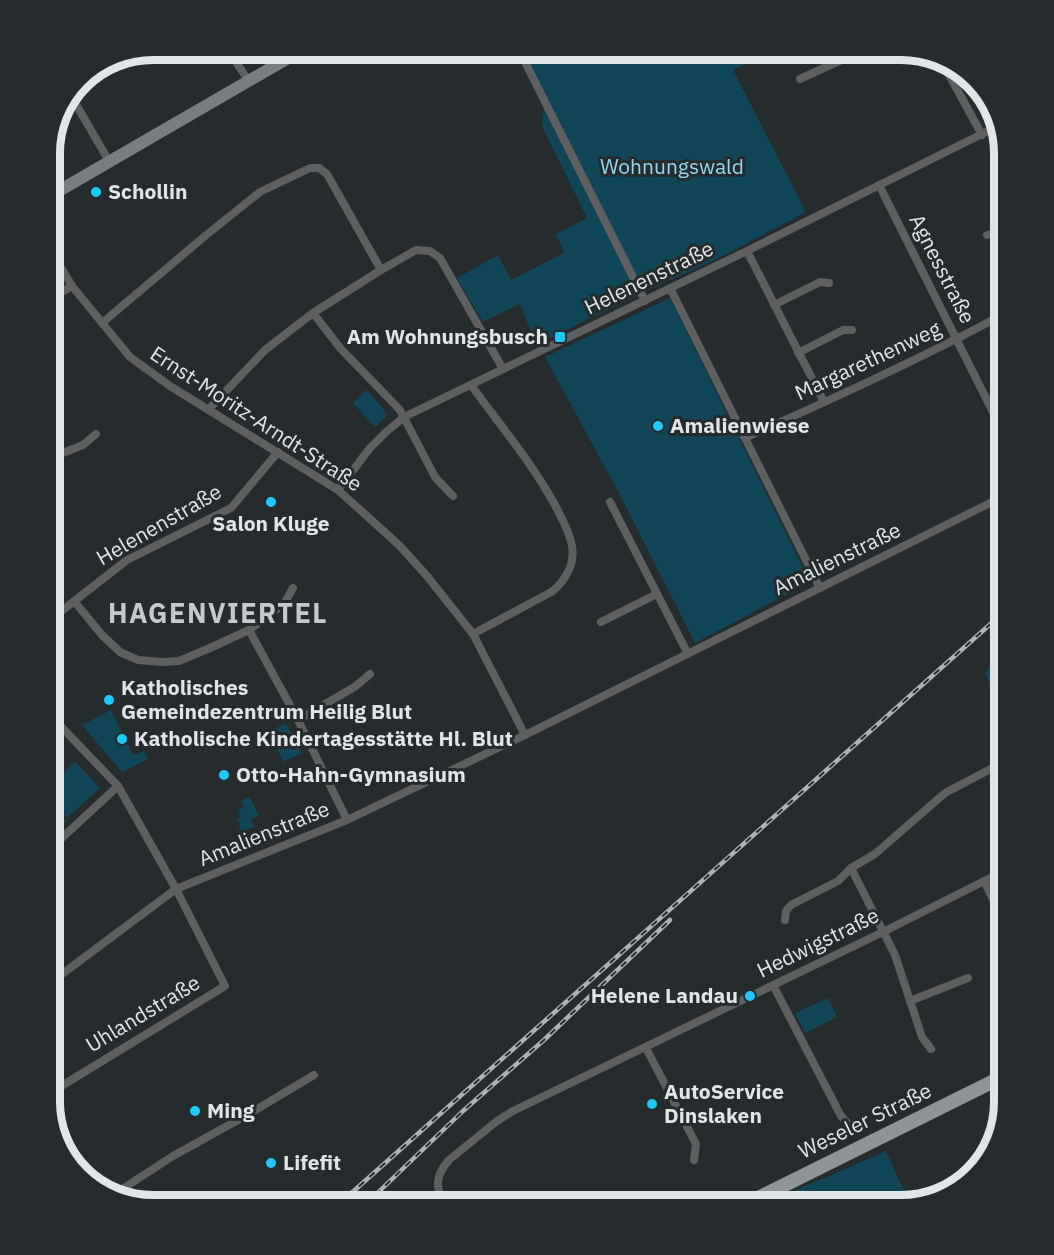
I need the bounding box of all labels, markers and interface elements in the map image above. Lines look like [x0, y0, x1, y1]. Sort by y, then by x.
park label: Wohnungswald [600, 152, 744, 180]
place label: Schollin [108, 177, 187, 205]
marker: Schollin [89, 185, 103, 199]
street label: Agnesstraße [903, 209, 982, 328]
street label: Helenenstraße [579, 234, 718, 320]
street label: Margarethenweg [790, 314, 945, 406]
place label: Am Wohnungsbusch [347, 322, 548, 350]
marker: Am Wohnungsbusch [553, 330, 567, 344]
street label: Ernst-Moritz-Arndt-Straße [145, 339, 368, 497]
place label: Amalienwiese [670, 411, 810, 439]
marker: Amalienwiese [651, 419, 665, 433]
street label: Helenenstraße [91, 477, 226, 571]
marker: Salon Kluge [264, 495, 278, 509]
place label: Salon Kluge [212, 509, 330, 537]
street label: Amalienstraße [768, 515, 905, 601]
district label: HAGENVIERTEL [108, 595, 328, 630]
place label: Katholisches Gemeindezentrum Heilig Blut [121, 673, 412, 725]
marker: Katholisches Gemeindezentrum Heilig Blut [102, 693, 116, 707]
place label: Katholische Kindertagesstätte Hl. Blut [134, 724, 513, 752]
marker: Katholische Kindertagesstätte Hl. Blut [115, 732, 129, 746]
place label: Otto-Hahn-Gymnasium [236, 760, 466, 788]
marker: Otto-Hahn-Gymnasium [217, 768, 231, 782]
street label: Amalienstraße [194, 794, 333, 872]
street label: Hedwigstraße [752, 901, 883, 984]
street label: Uhlandstraße [80, 968, 205, 1058]
place label: Helene Landau [591, 981, 738, 1009]
marker: Helene Landau [743, 989, 757, 1003]
street label: Weseler Straße [793, 1076, 936, 1164]
place label: AutoService Dinslaken [664, 1077, 784, 1129]
place label: Ming [207, 1096, 255, 1124]
marker: AutoService Dinslaken [645, 1097, 659, 1111]
marker: Ming [188, 1104, 202, 1118]
place label: Lifefit [283, 1148, 341, 1176]
marker: Lifefit [264, 1156, 278, 1170]

